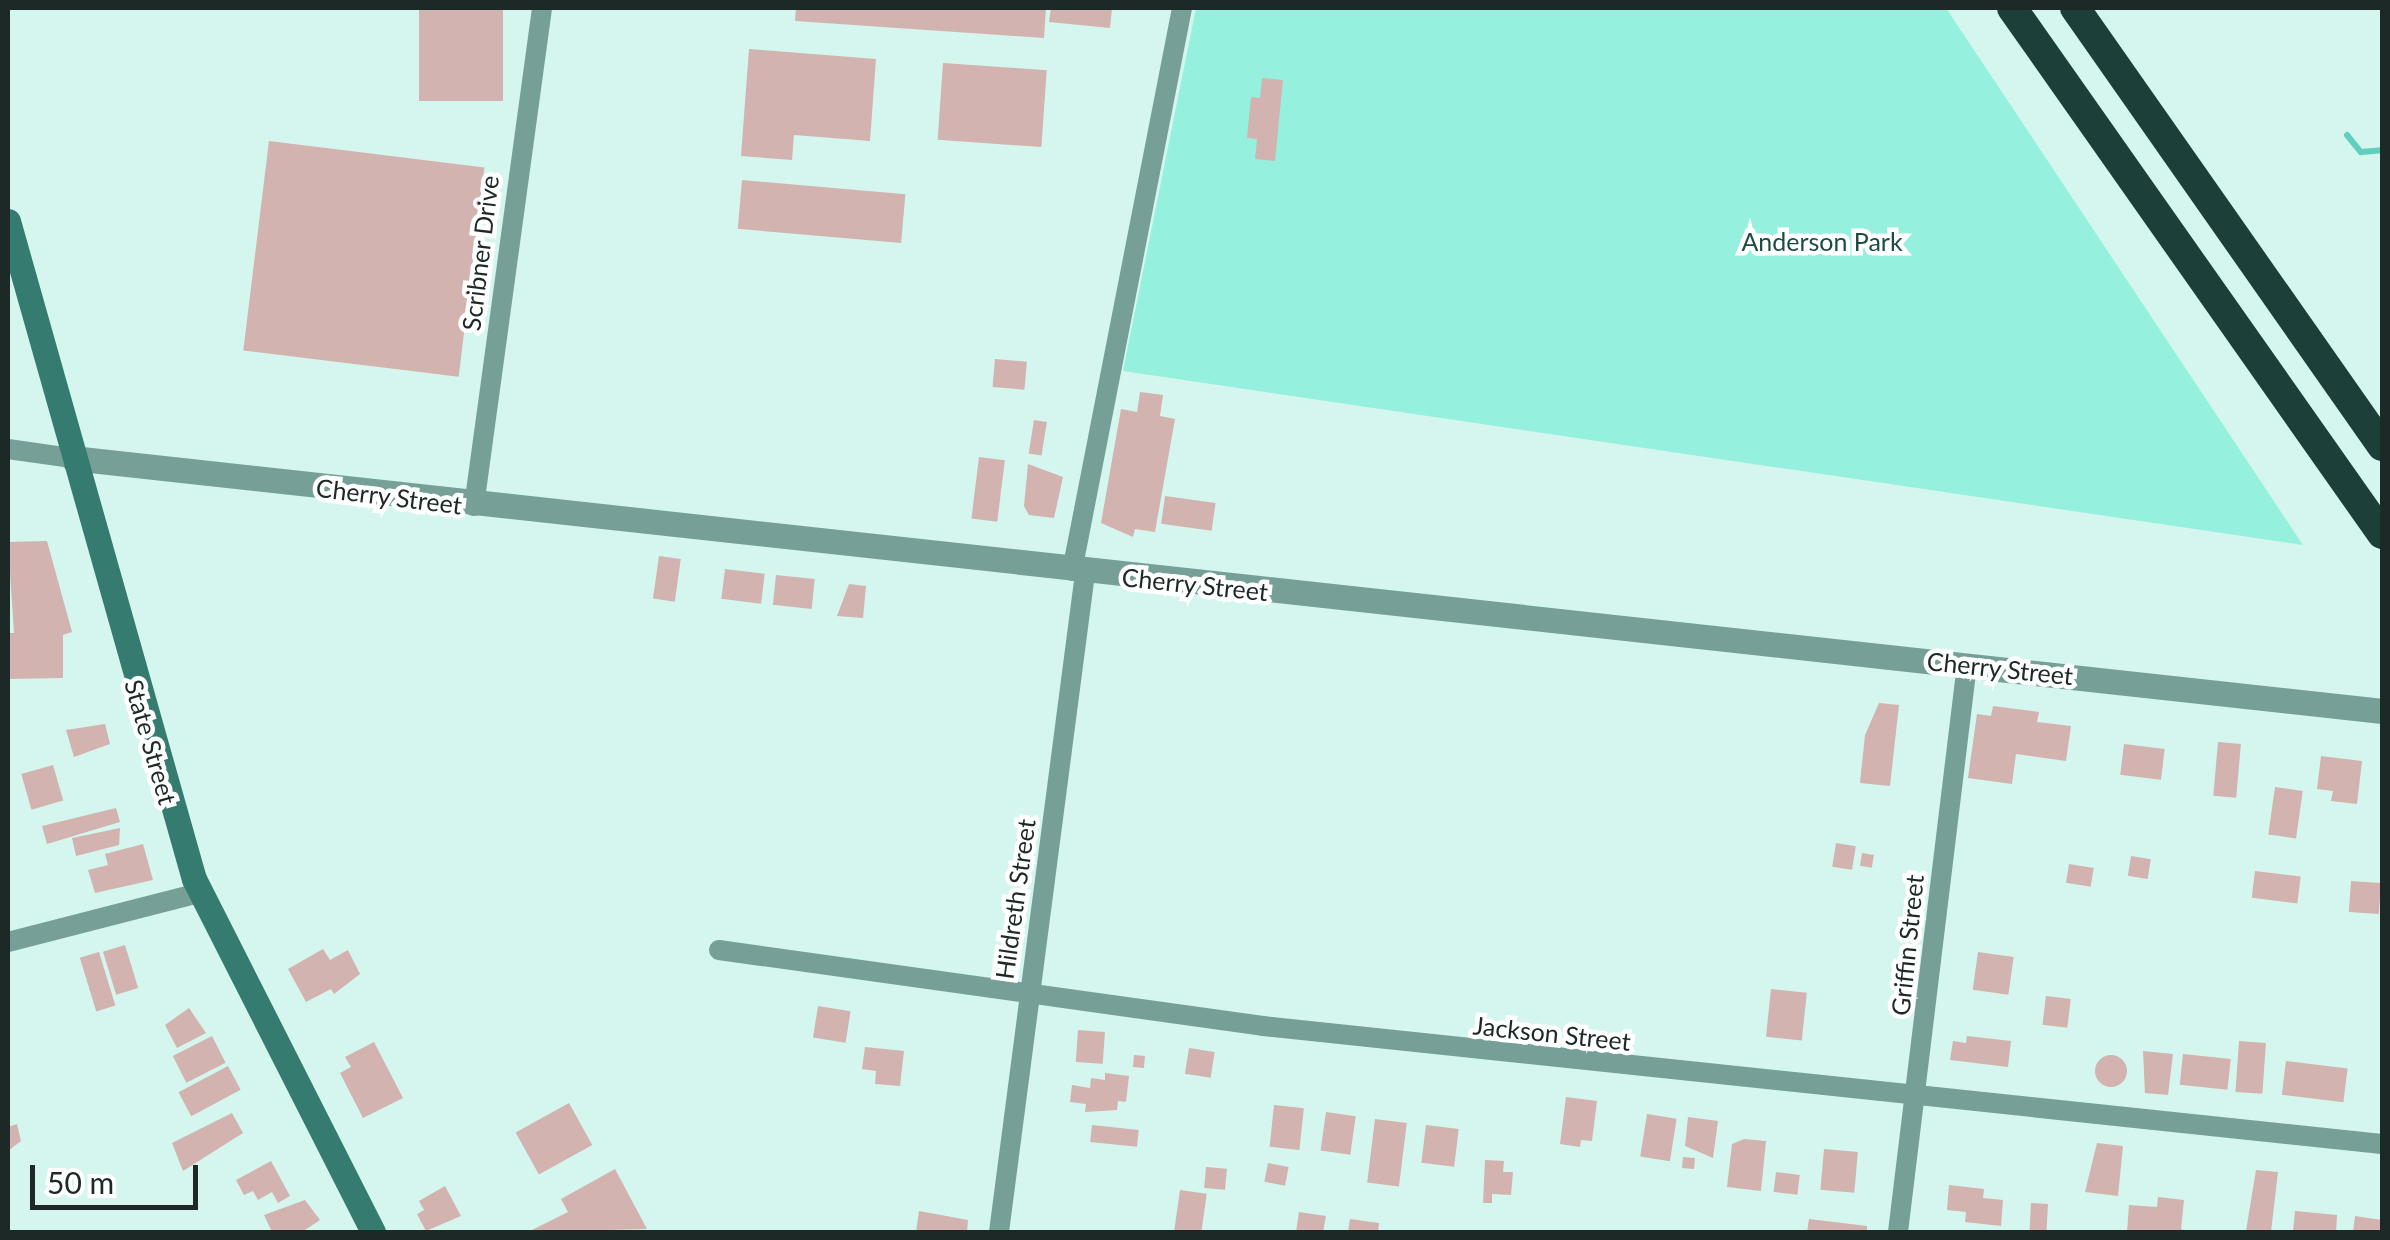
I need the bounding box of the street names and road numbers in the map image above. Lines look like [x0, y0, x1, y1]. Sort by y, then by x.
street label: Scribner Drive [456, 173, 504, 333]
street label: Cherry Street [314, 472, 464, 520]
street label: Cherry Street [1120, 561, 1270, 607]
street label: Cherry Street [1925, 645, 2075, 691]
street label: State Street [119, 676, 183, 808]
street label: Hildreth Street [989, 817, 1041, 981]
street label: Griffin Street [1885, 873, 1929, 1017]
street label: Jackson Street [1472, 1010, 1632, 1056]

